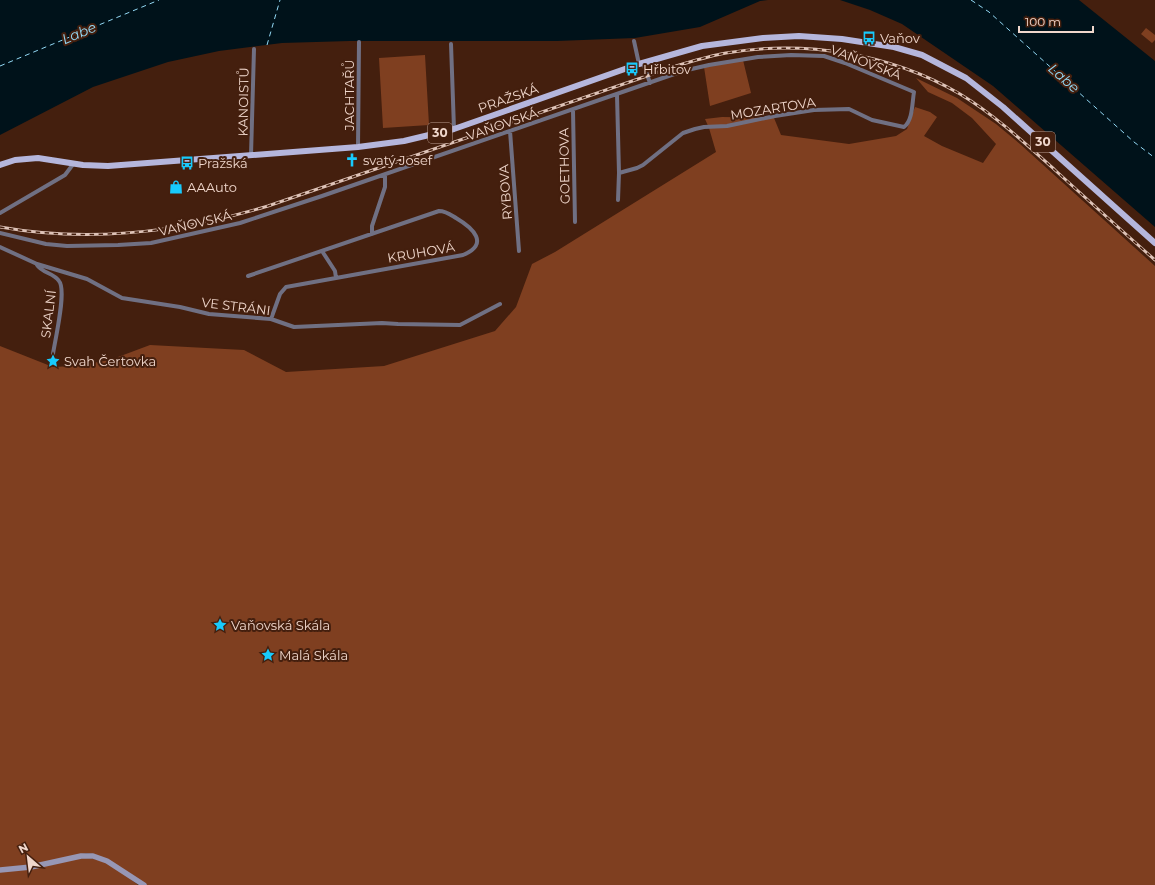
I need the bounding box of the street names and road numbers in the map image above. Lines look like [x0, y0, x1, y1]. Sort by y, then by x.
street label: VAŇOVSKÁ [828, 41, 904, 83]
street label: JACHTAŘŮ [341, 59, 357, 132]
street label: KANOISTŮ [234, 67, 252, 137]
street label: PRAŽSKÁ [476, 80, 541, 116]
street label: MOZARTOVA [729, 93, 817, 123]
street label: VAŇOVSKÁ [464, 104, 540, 144]
road number: 30 [428, 123, 452, 143]
street label: GOETHOVA [555, 127, 573, 204]
road number: 30 [1031, 132, 1055, 152]
street label: RYBOVA [495, 163, 515, 220]
street label: VAŇOVSKÁ [157, 207, 234, 239]
street label: KRUHOVÁ [386, 238, 457, 266]
street label: SKALNÍ [37, 288, 59, 339]
street label: VE STRÁNI [201, 294, 271, 318]

